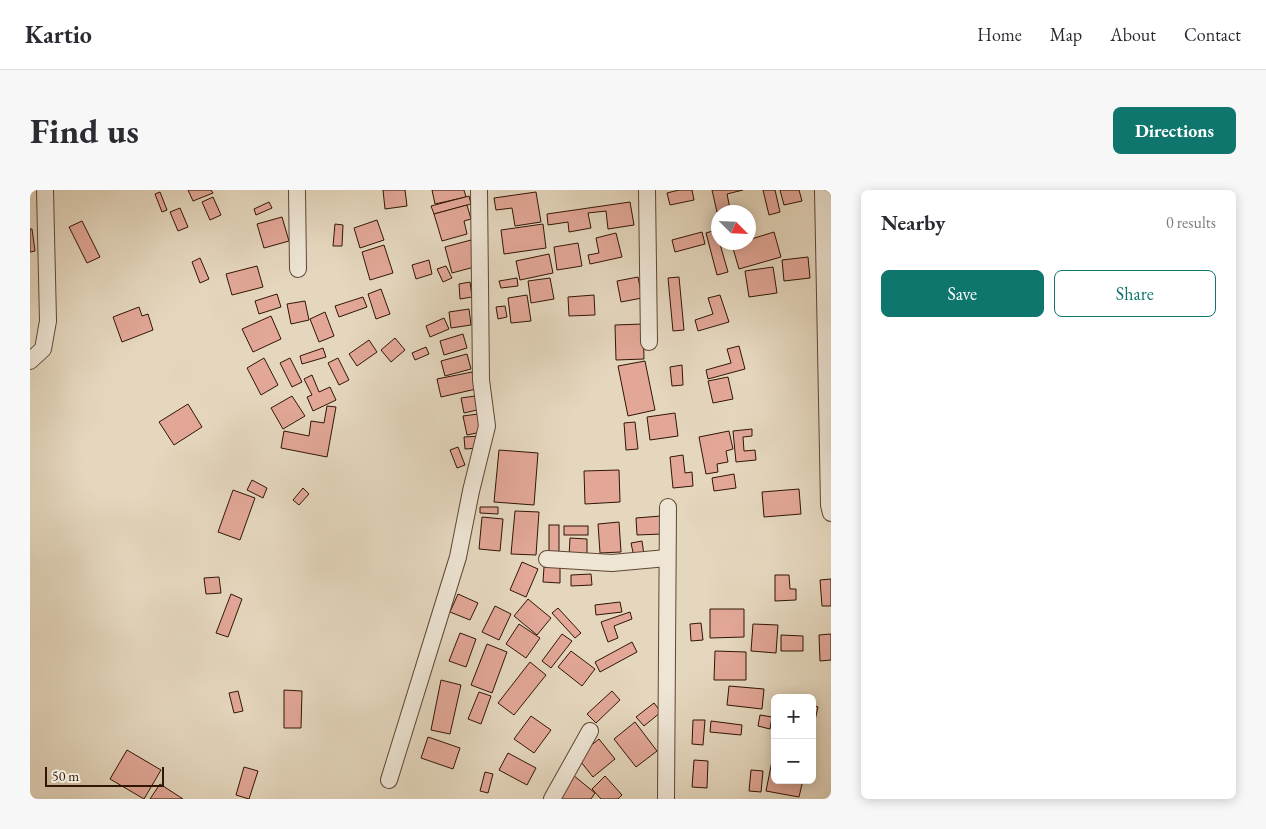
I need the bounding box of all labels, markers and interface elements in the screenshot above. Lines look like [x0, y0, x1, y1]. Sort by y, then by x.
text: Kartio [25, 19, 92, 50]
text: Home [977, 23, 1022, 46]
text: Map [1050, 23, 1082, 46]
text: About [1110, 23, 1156, 46]
text: Contact [1184, 23, 1241, 46]
button: Directions [1113, 107, 1236, 154]
text: Find us [30, 108, 139, 153]
north arrow [711, 205, 756, 250]
text: Nearby [881, 209, 945, 236]
text: 0 results [1166, 212, 1216, 233]
button: Save [881, 270, 1044, 317]
button: Share [1054, 270, 1216, 317]
map controls [771, 694, 816, 784]
button: + [771, 694, 816, 739]
button: − [771, 739, 816, 784]
scale bar [45, 764, 164, 787]
text: 50 m [52, 767, 79, 785]

